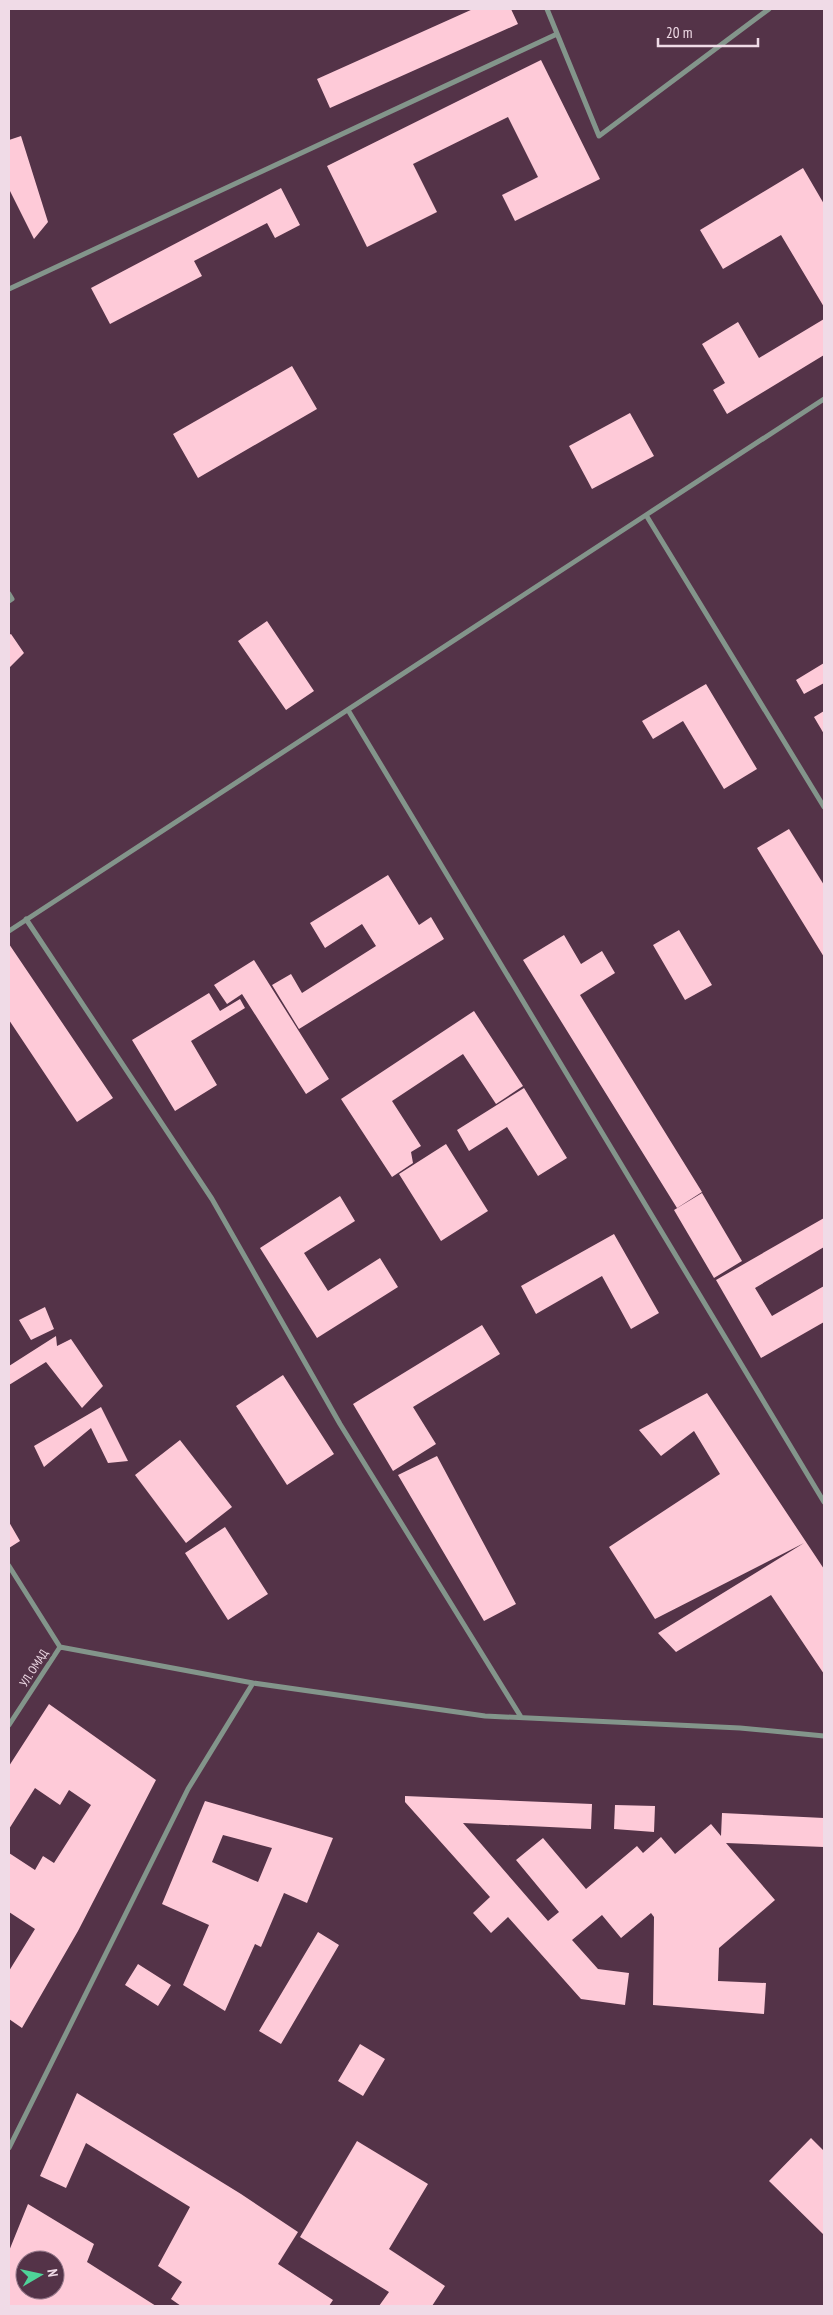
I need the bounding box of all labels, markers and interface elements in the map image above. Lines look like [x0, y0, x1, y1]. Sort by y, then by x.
scale bar [658, 15, 758, 47]
text: 20 m [666, 23, 692, 42]
street label: УЛ. ОМАД [16, 1646, 51, 1689]
north arrow [15, 2250, 65, 2300]
text: N [43, 2268, 62, 2278]

